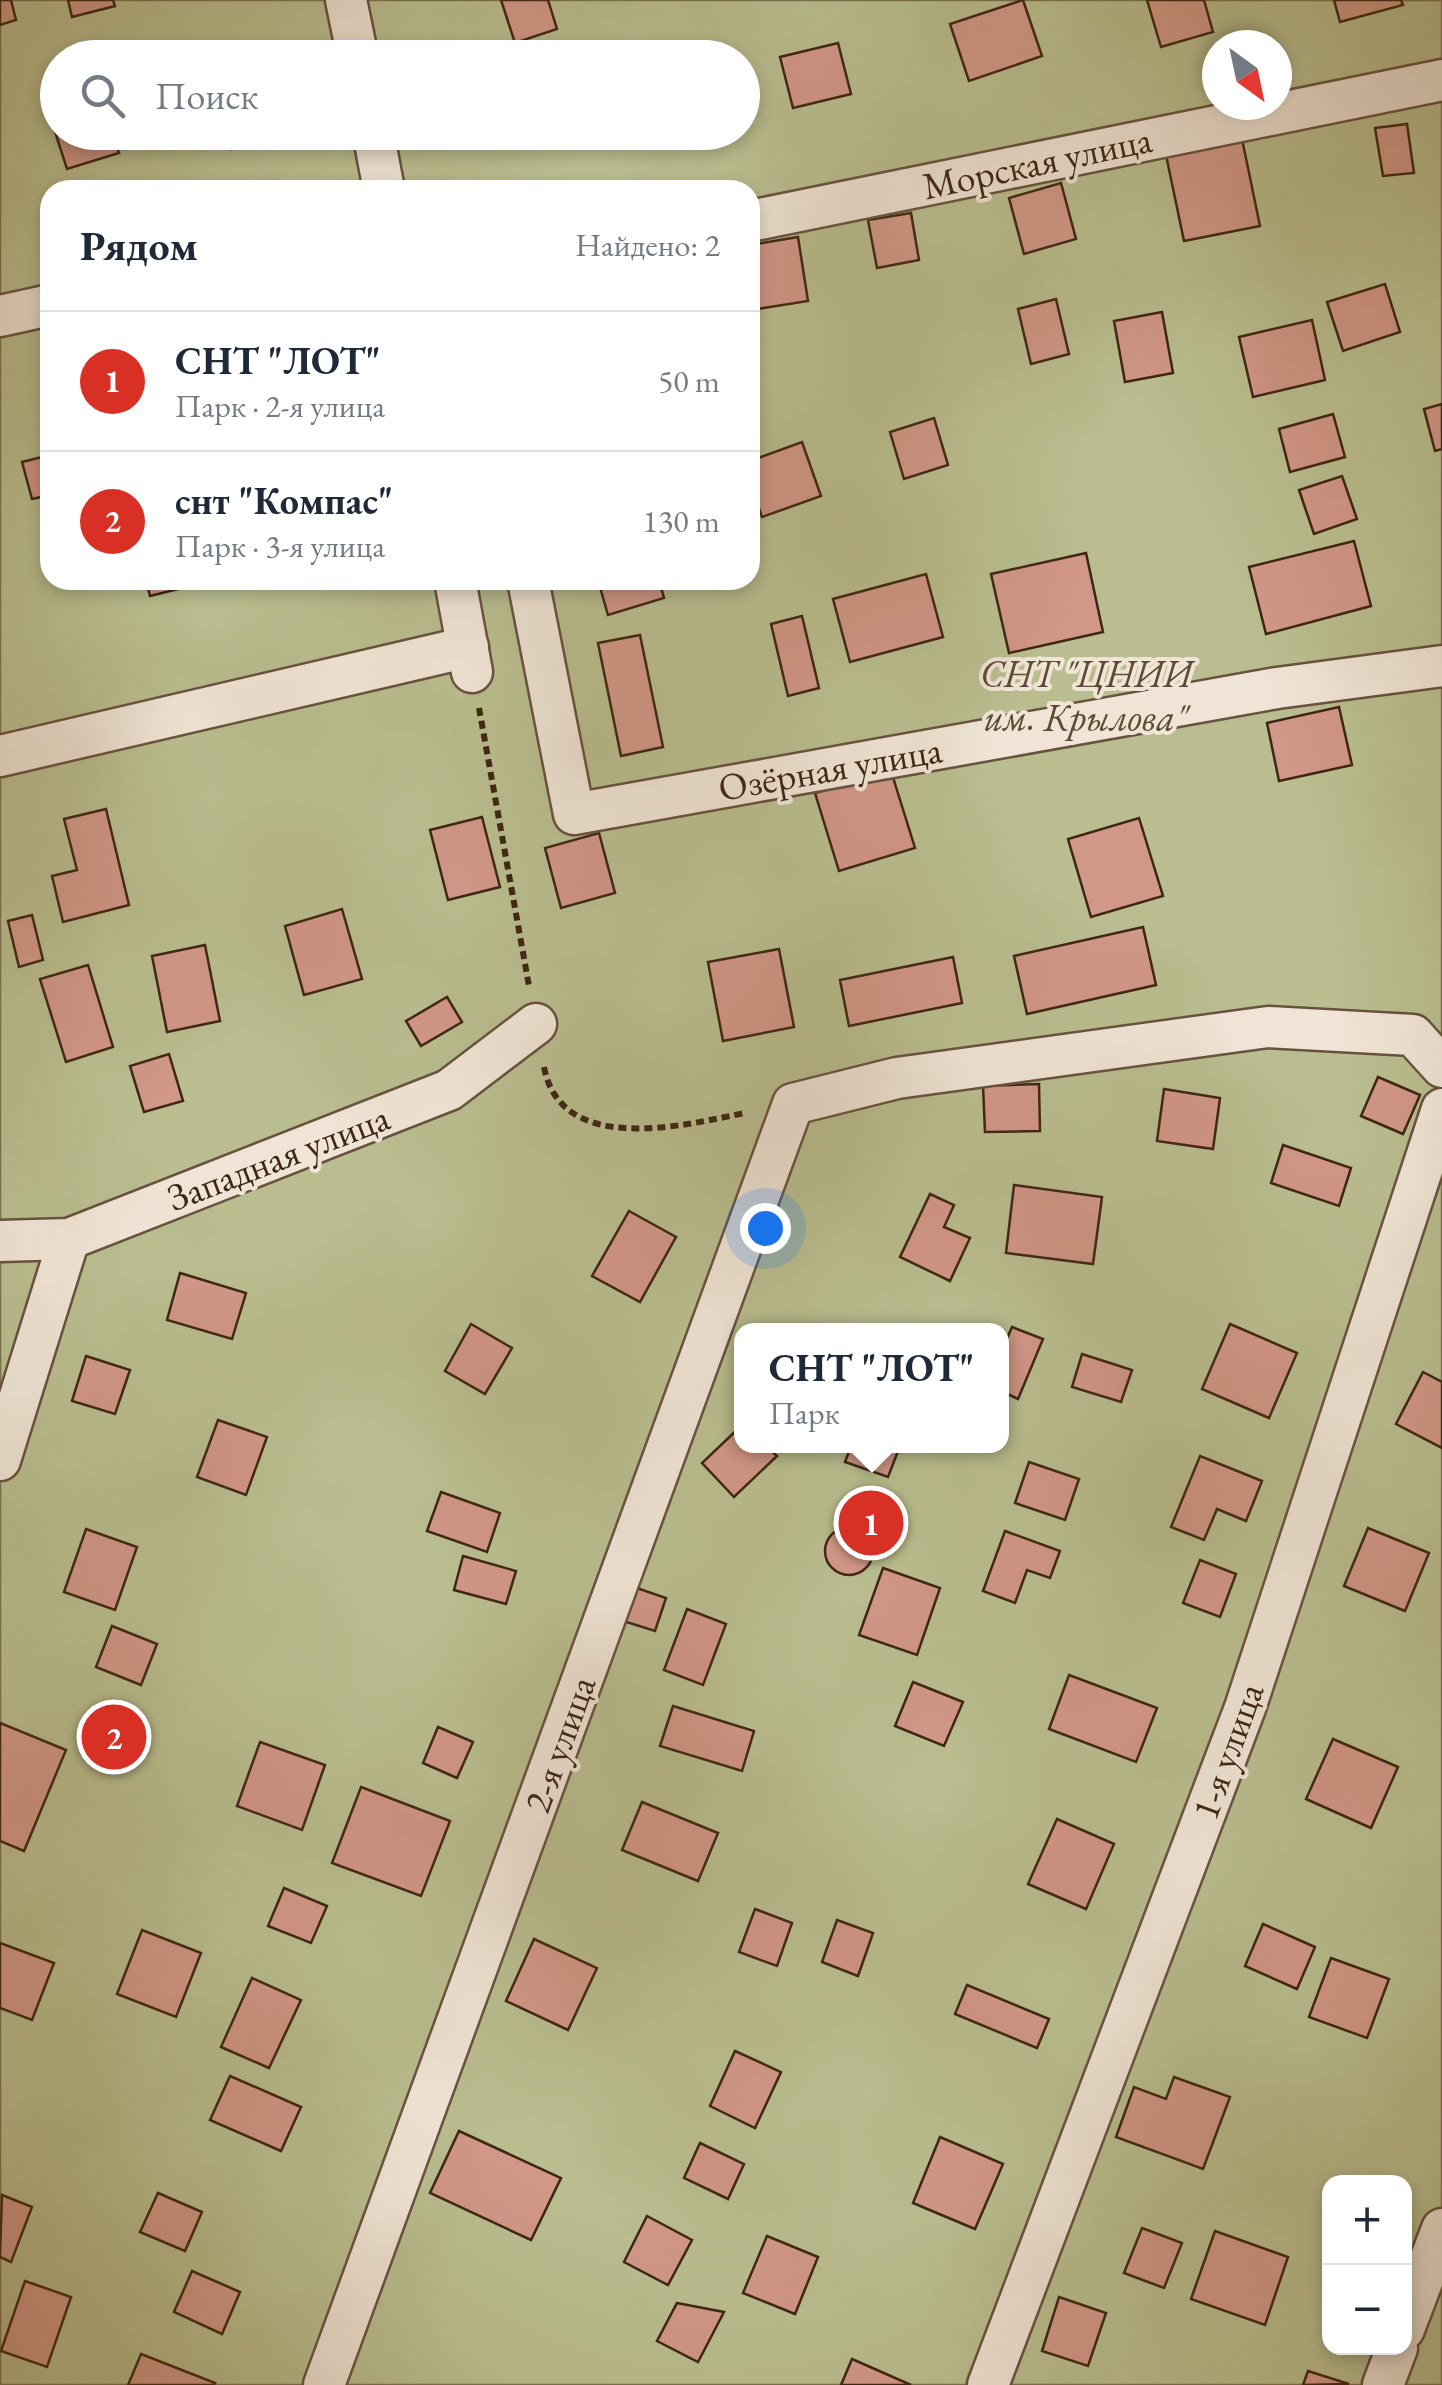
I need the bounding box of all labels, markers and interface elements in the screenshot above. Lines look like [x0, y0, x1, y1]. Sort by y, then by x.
north arrow [1202, 30, 1292, 120]
search box [40, 40, 760, 150]
icon: search [75, 68, 130, 123]
text: Поиск [155, 71, 258, 120]
street label: Морская улица [918, 114, 1157, 210]
text: Рядом [80, 218, 198, 273]
text: Найдено: 2 [575, 224, 720, 266]
text: СНТ "ЛОТ" [175, 336, 381, 385]
text: 1 [104, 360, 121, 402]
text: 50 m [658, 360, 720, 402]
text: Парк · 2-я улица [175, 385, 385, 427]
text: снт "Компас" [175, 476, 393, 525]
text: 2 [104, 500, 121, 542]
text: 130 m [643, 500, 720, 542]
text: Парк · 3-я улица [175, 525, 385, 567]
park label: СНТ "ЦНИИ им. Крылова" [980, 648, 1196, 741]
street label: Озёрная улица [714, 724, 947, 812]
street label: Западная улица [160, 1092, 397, 1222]
your location [740, 1203, 791, 1254]
popup [734, 1323, 1009, 1453]
text: СНТ "ЛОТ" [769, 1343, 974, 1392]
text: Парк [769, 1392, 840, 1434]
pin: 1 [838, 1486, 904, 1560]
street label: 2-я улица [512, 1668, 607, 1819]
street label: 1-я улица [1180, 1675, 1275, 1826]
pin: 2 [82, 1700, 146, 1774]
map controls [1322, 2175, 1412, 2355]
button: + [1322, 2175, 1412, 2265]
button: − [1322, 2265, 1412, 2355]

